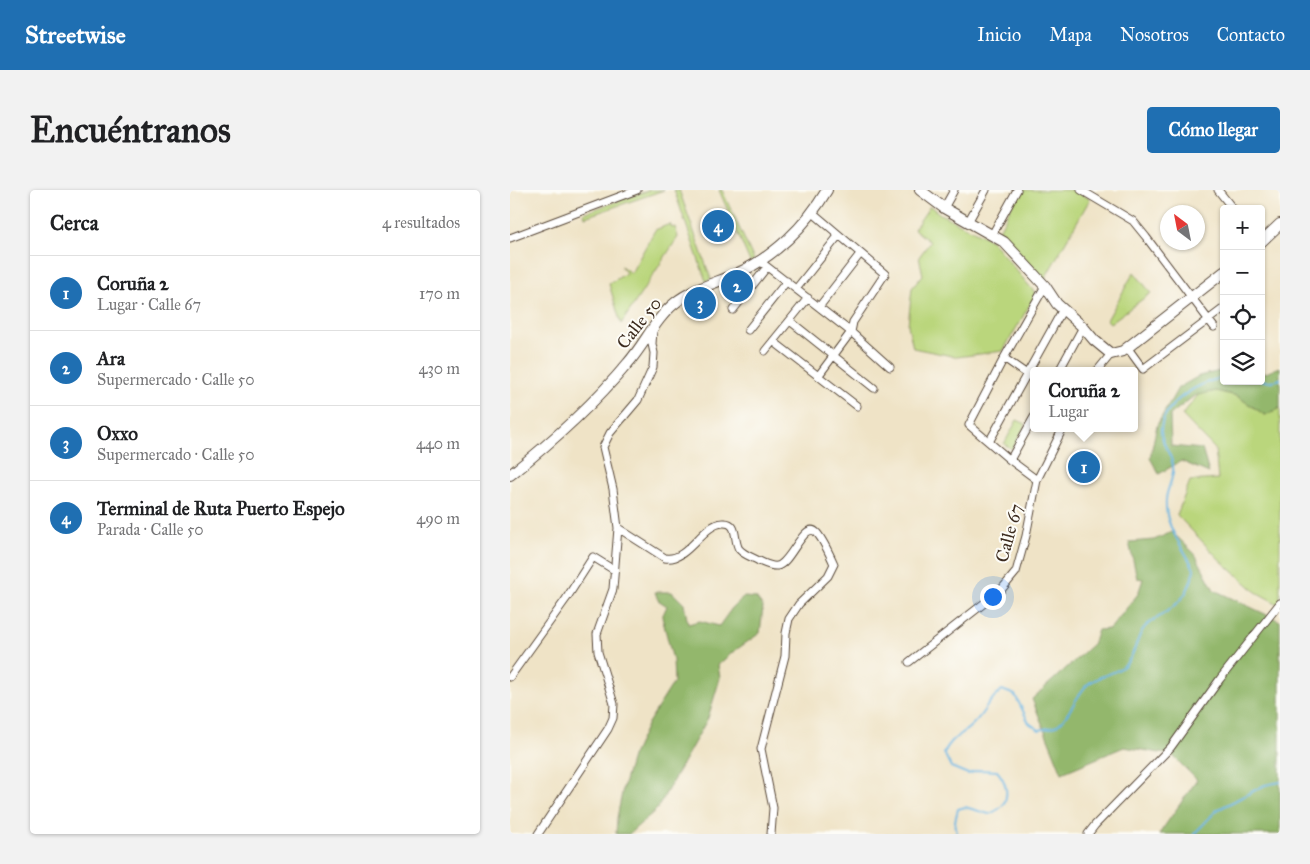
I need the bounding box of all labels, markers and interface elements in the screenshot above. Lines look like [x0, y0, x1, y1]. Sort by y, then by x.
text: Streetwise [25, 20, 126, 50]
text: Inicio [977, 24, 1021, 46]
text: Mapa [1049, 24, 1092, 46]
text: Nosotros [1120, 24, 1189, 46]
text: Contacto [1217, 24, 1285, 46]
button: Cómo llegar [1147, 107, 1280, 153]
text: Encuéntranos [30, 109, 231, 152]
north arrow [1160, 205, 1205, 250]
map controls [1220, 205, 1265, 385]
button: + [1220, 205, 1265, 250]
pin: 4 [702, 207, 734, 245]
text: Cerca [50, 210, 99, 236]
text: 4 resultados [382, 213, 460, 232]
button: − [1220, 250, 1265, 295]
pin: 2 [721, 267, 753, 305]
text: Coruña 2 [97, 272, 169, 295]
text: 1 [63, 284, 69, 303]
text: 170 m [419, 284, 460, 303]
pin: 3 [684, 284, 716, 322]
street label: Calle 50 [612, 293, 666, 353]
text: Lugar · Calle 67 [97, 295, 201, 314]
button: locate [1220, 295, 1265, 340]
button: layers [1220, 340, 1265, 385]
text: Ara [97, 347, 125, 370]
text: 2 [62, 359, 70, 378]
text: 430 m [418, 359, 460, 378]
popup [1030, 367, 1138, 432]
text: Supermercado · Calle 50 [97, 370, 255, 389]
text: Coruña 2 [1048, 379, 1120, 402]
text: Lugar [1048, 402, 1089, 421]
text: Oxxo [97, 422, 138, 445]
text: 3 [63, 434, 69, 453]
text: 440 m [416, 434, 460, 453]
text: Supermercado · Calle 50 [97, 445, 255, 464]
pin: 1 [1068, 448, 1100, 486]
text: Terminal de Ruta Puerto Espejo [97, 497, 345, 520]
street label: Calle 67 [991, 501, 1027, 565]
text: 4 [62, 509, 70, 528]
text: 490 m [416, 509, 460, 528]
text: Parada · Calle 50 [97, 520, 204, 539]
your location [980, 584, 1006, 610]

